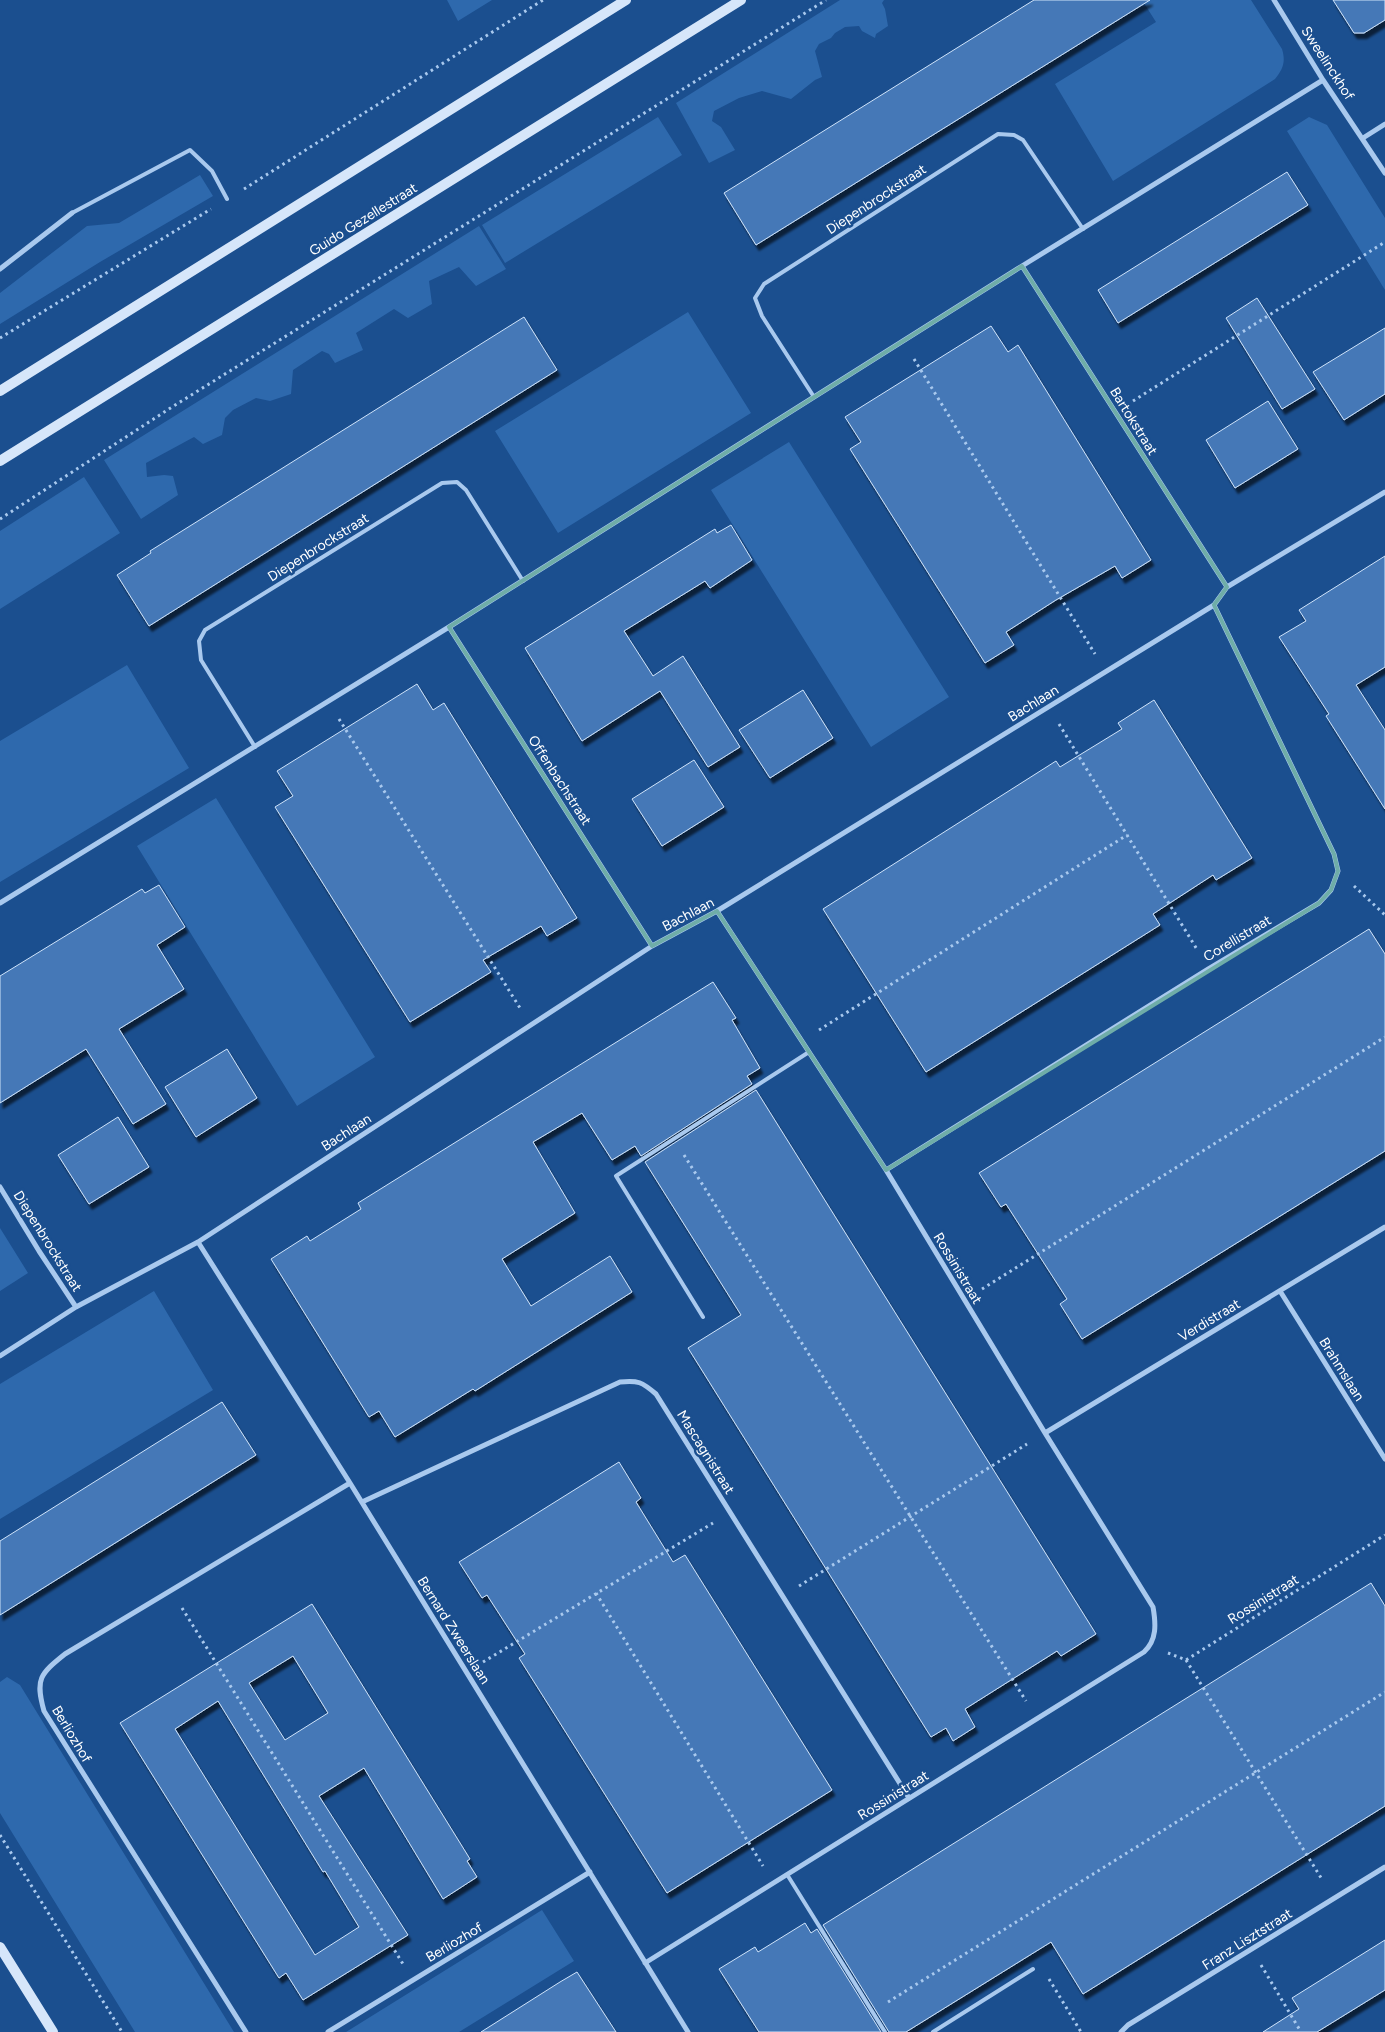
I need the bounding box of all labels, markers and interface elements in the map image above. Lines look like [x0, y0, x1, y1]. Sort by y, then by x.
street label: Sweelinckhof [1297, 23, 1358, 104]
street label: Diepenbrockstraat [823, 161, 929, 238]
street label: Guido Gezellestraat [306, 179, 420, 260]
street label: Bartokstraat [1106, 384, 1161, 458]
street label: Diepenbrockstraat [265, 510, 372, 585]
street label: Bachlaan [1005, 681, 1062, 726]
street label: Offenbachstraat [524, 732, 595, 828]
street label: Bachlaan [659, 894, 717, 935]
street label: Corellistraat [1200, 912, 1274, 965]
street label: Bachlaan [318, 1110, 375, 1155]
street label: Diepenbrockstraat [10, 1188, 85, 1295]
street label: Rossinistraat [930, 1229, 986, 1307]
street label: Verdistraat [1175, 1295, 1243, 1346]
street label: Brahmslaan [1315, 1334, 1368, 1404]
street label: Mascagnistraat [673, 1407, 738, 1497]
street label: Rossinistraat [1225, 1571, 1302, 1628]
street label: Bernard Zweerslaan [414, 1573, 494, 1687]
street label: Berliozhof [48, 1703, 96, 1766]
street label: Rossinistraat [855, 1767, 932, 1824]
street label: Franz Lisztstraat [1199, 1905, 1295, 1974]
street label: Berliozhof [423, 1918, 486, 1966]

